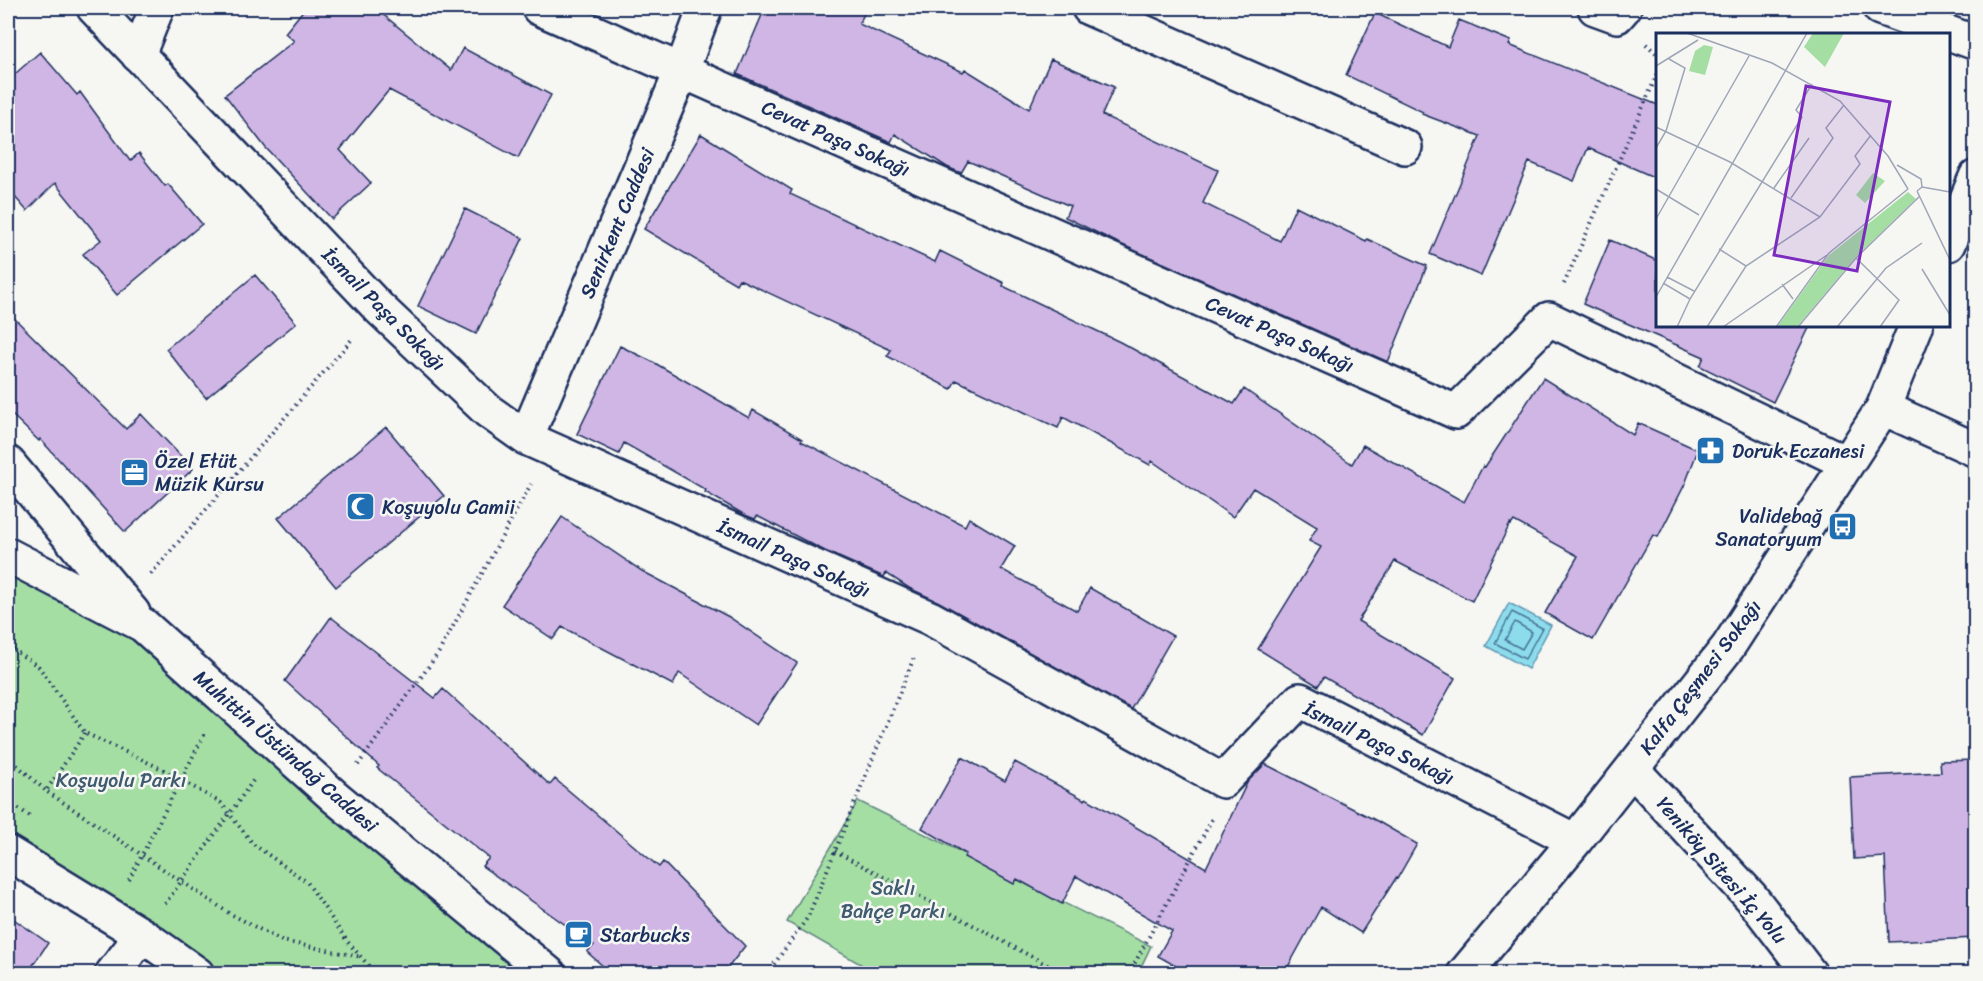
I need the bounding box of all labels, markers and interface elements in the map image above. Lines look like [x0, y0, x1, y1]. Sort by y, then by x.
inset map [1656, 33, 1950, 327]
street label: Cevat Paşa Sokağı [756, 90, 916, 187]
street label: Senirkent Caddesi [570, 142, 665, 304]
street label: İsmail Paşa Sokağı [312, 238, 454, 380]
street label: Cevat Paşa Sokağı [1200, 286, 1360, 383]
place label: Doruk Eczanesi [1732, 434, 1866, 469]
pharmacy icon: Doruk Eczanesi [1695, 435, 1727, 467]
place label: Özel Etüt Müzik Kursu [155, 444, 264, 502]
office icon: Özel Etüt Müzik Kursu [118, 457, 150, 489]
place label: Koşuyolu Camii [382, 490, 517, 525]
mosque icon: Koşuyolu Camii [345, 491, 377, 523]
place label: Validebağ Sanatoryum [1715, 499, 1823, 557]
street label: İsmail Paşa Sokağı [711, 509, 876, 608]
bus stop icon: Validebağ Sanatoryum [1827, 511, 1859, 543]
street label: Kalfa Çeşmesi Sokağı [1630, 592, 1771, 763]
street label: Muhittin Üstündağ Caddesi [185, 661, 387, 843]
street label: İsmail Paşa Sokağı [1296, 691, 1460, 795]
park label: Koşuyolu Parkı [56, 763, 186, 798]
street label: Yeniköy Sitesi İç Yolu [1647, 788, 1796, 953]
park label: Saklı Bahçe Parkı [841, 871, 945, 929]
place label: Starbucks [600, 918, 691, 953]
cafe icon: Starbucks [563, 919, 595, 951]

